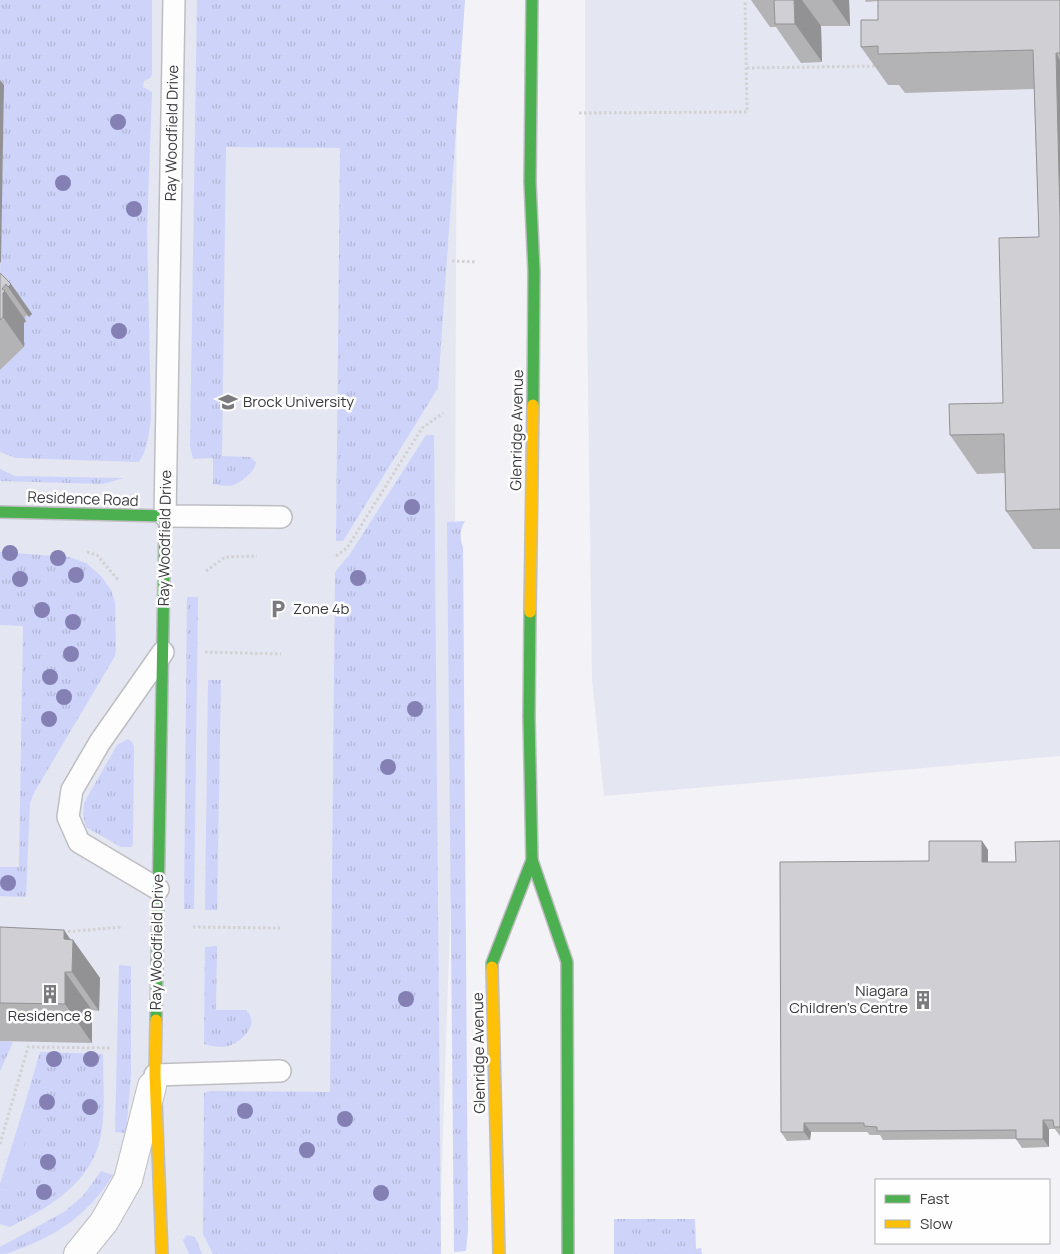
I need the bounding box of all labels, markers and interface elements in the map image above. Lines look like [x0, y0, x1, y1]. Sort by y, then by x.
street label: Ray Woodfield Drive [160, 64, 183, 201]
street label: Glenridge Avenue [505, 369, 528, 491]
school or university icon: Brock University [217, 391, 239, 413]
place label: Brock University [243, 391, 354, 412]
street label: Ray Woodfield Drive [153, 469, 176, 606]
street label: Residence Road [27, 486, 139, 511]
parking icon: Zone 4b [267, 598, 289, 620]
place label: Zone 4b [293, 598, 350, 619]
street label: Ray Woodfield Drive [145, 873, 168, 1010]
place label: Niagara Children's Centre [789, 980, 908, 1018]
building icon: Residence 8 [39, 983, 61, 1005]
building icon: Niagara Children's Centre [912, 989, 934, 1011]
street label: Glenridge Avenue [467, 992, 490, 1114]
place label: Residence 8 [8, 1005, 92, 1026]
legend [875, 1179, 1050, 1244]
text: Fast [920, 1188, 949, 1209]
text: Slow [920, 1213, 953, 1234]

